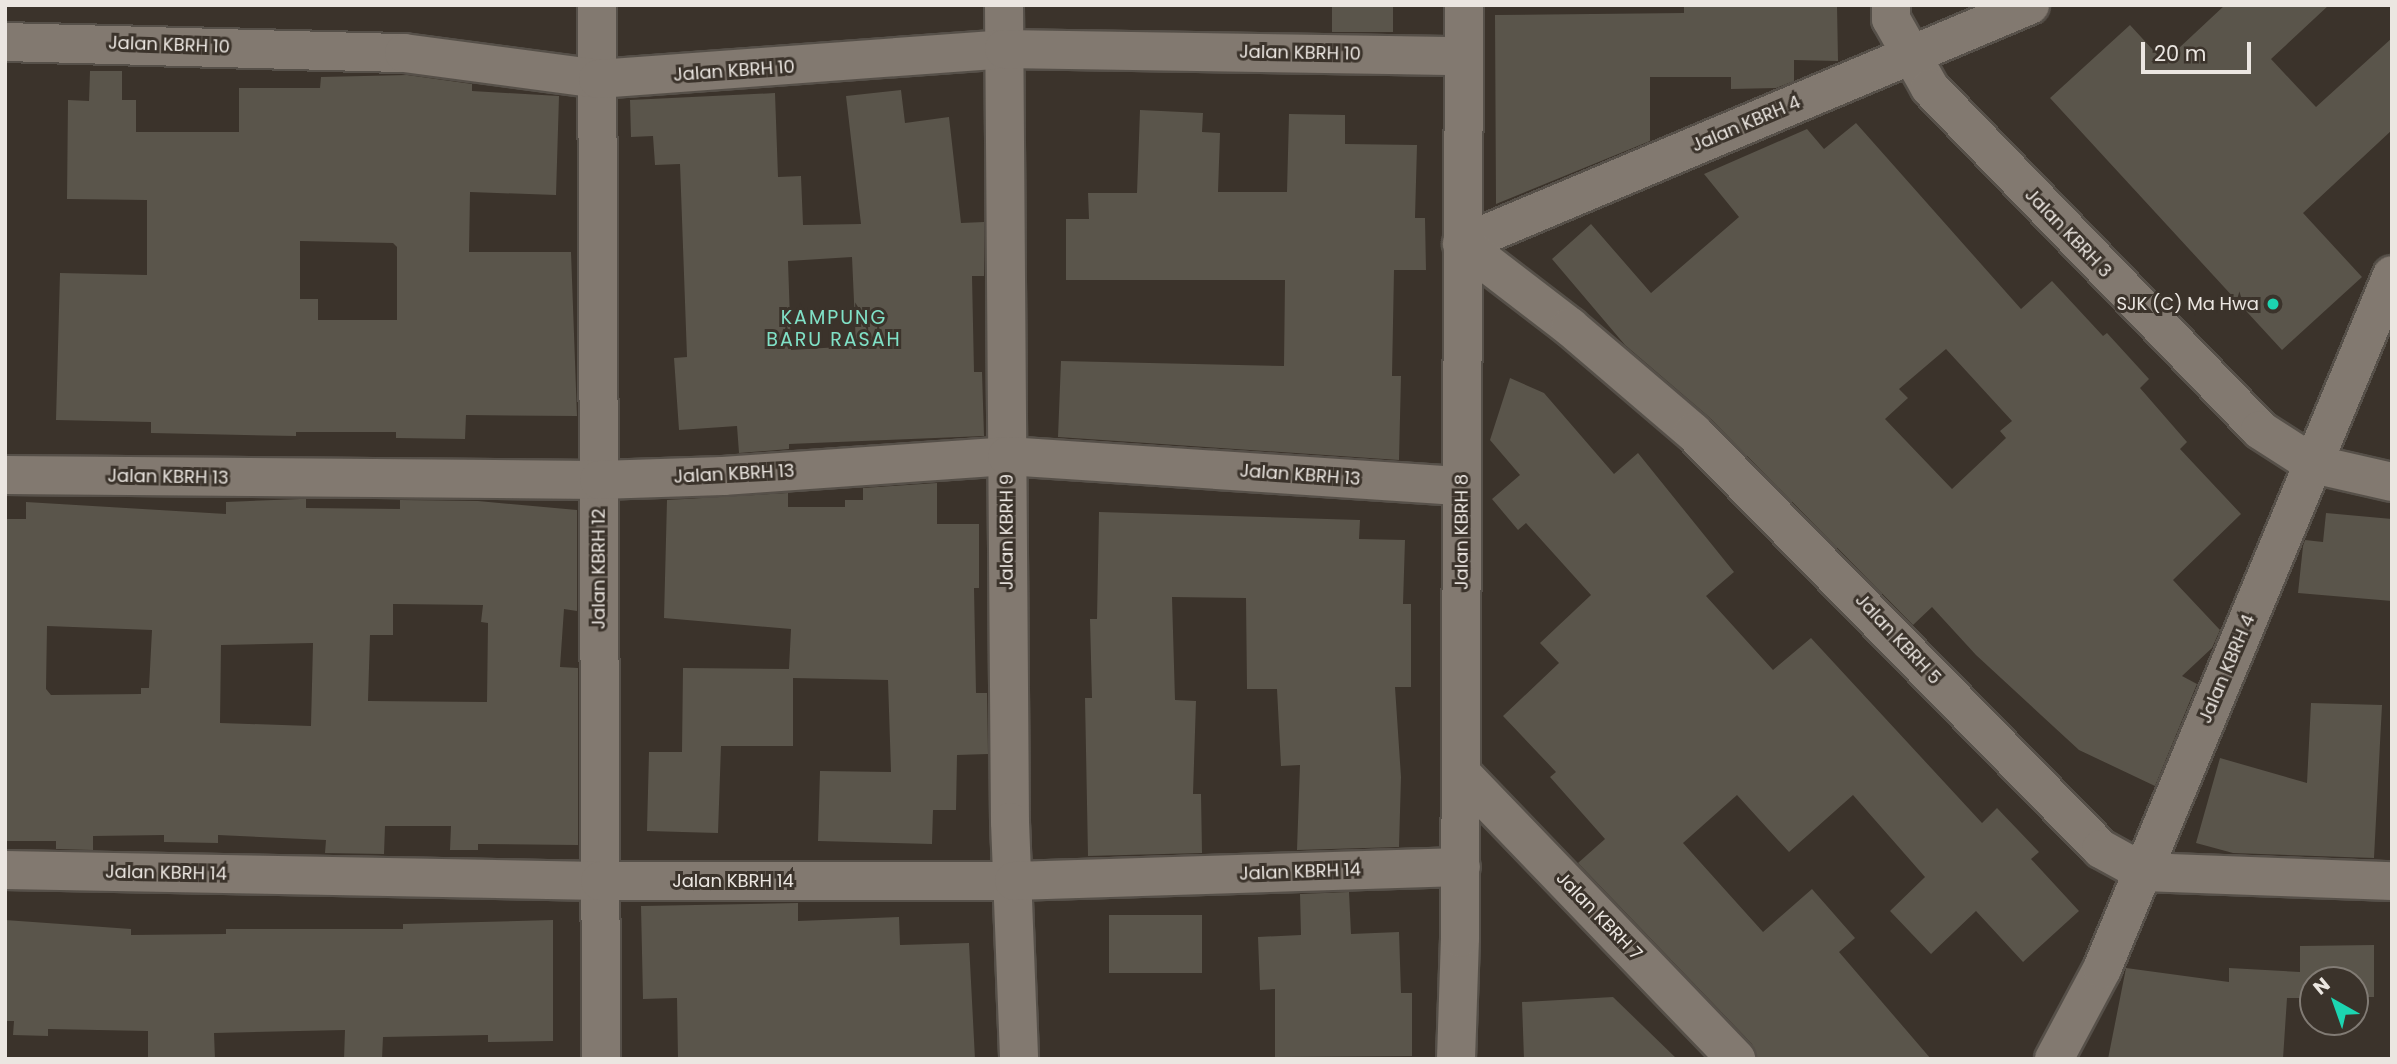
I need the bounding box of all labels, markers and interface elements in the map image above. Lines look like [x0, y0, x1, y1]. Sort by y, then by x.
scale bar [2145, 28, 2255, 72]
street label: Jalan KBRH 10 [108, 32, 230, 58]
text: 20 m [2154, 39, 2207, 68]
street label: Jalan KBRH 10 [1239, 41, 1361, 65]
street label: Jalan KBRH 10 [673, 56, 795, 86]
street label: Jalan KBRH 4 [1688, 91, 1804, 157]
street label: Jalan KBRH 3 [2020, 184, 2116, 282]
place label: SJK (C) Ma Hwa [2116, 293, 2259, 315]
marker: SJK (C) Ma Hwa [2265, 296, 2281, 312]
district label: KAMPUNG BARU RASAH [768, 307, 900, 351]
street label: Jalan KBRH 13 [673, 460, 795, 488]
street label: Jalan KBRH 13 [1239, 460, 1361, 490]
street label: Jalan KBRH 13 [107, 465, 229, 489]
street label: Jalan KBRH 9 [996, 474, 1018, 590]
street label: Jalan KBRH 8 [1451, 474, 1473, 590]
street label: Jalan KBRH 12 [588, 509, 610, 629]
street label: Jalan KBRH 5 [1851, 589, 1945, 689]
street label: Jalan KBRH 4 [2194, 611, 2260, 727]
street label: Jalan KBRH 14 [1239, 859, 1361, 885]
street label: Jalan KBRH 14 [105, 861, 227, 885]
street label: Jalan KBRH 7 [1551, 867, 1647, 965]
street label: Jalan KBRH 14 [672, 870, 794, 892]
north arrow [2299, 966, 2369, 1036]
text: N [2307, 971, 2336, 1001]

